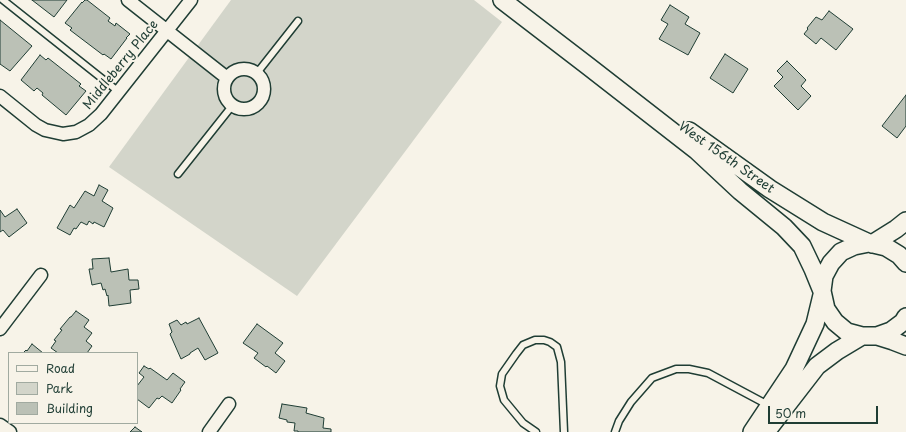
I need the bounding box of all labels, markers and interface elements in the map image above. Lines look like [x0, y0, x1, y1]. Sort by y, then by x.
street label: Middleberry Place [80, 17, 162, 113]
street label: West 156th Street [675, 119, 777, 197]
legend [8, 352, 138, 424]
text: Road [46, 359, 75, 377]
text: Park [46, 379, 73, 397]
scale bar [770, 398, 880, 424]
text: Building [46, 399, 93, 417]
text: 50 m [775, 404, 806, 422]

